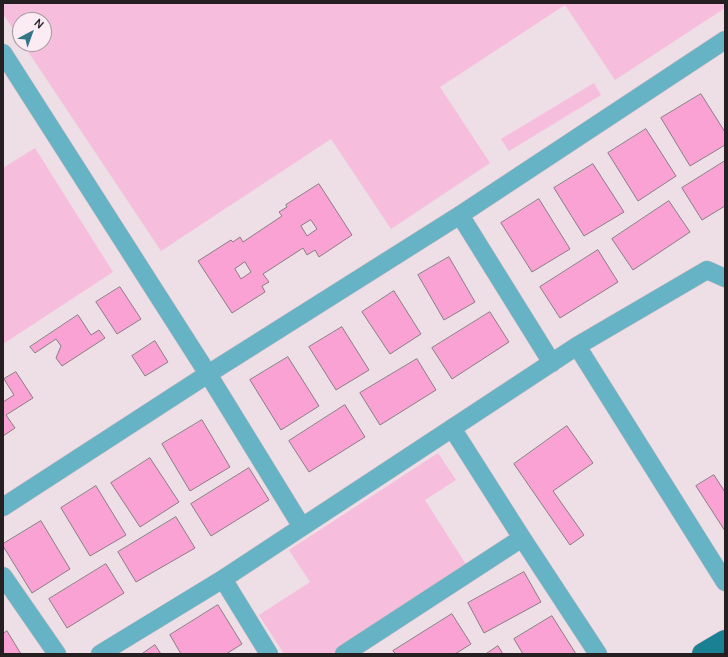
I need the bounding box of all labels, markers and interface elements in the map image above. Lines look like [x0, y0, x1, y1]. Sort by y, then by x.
north arrow [12, 12, 52, 52]
text: N [32, 15, 47, 32]

